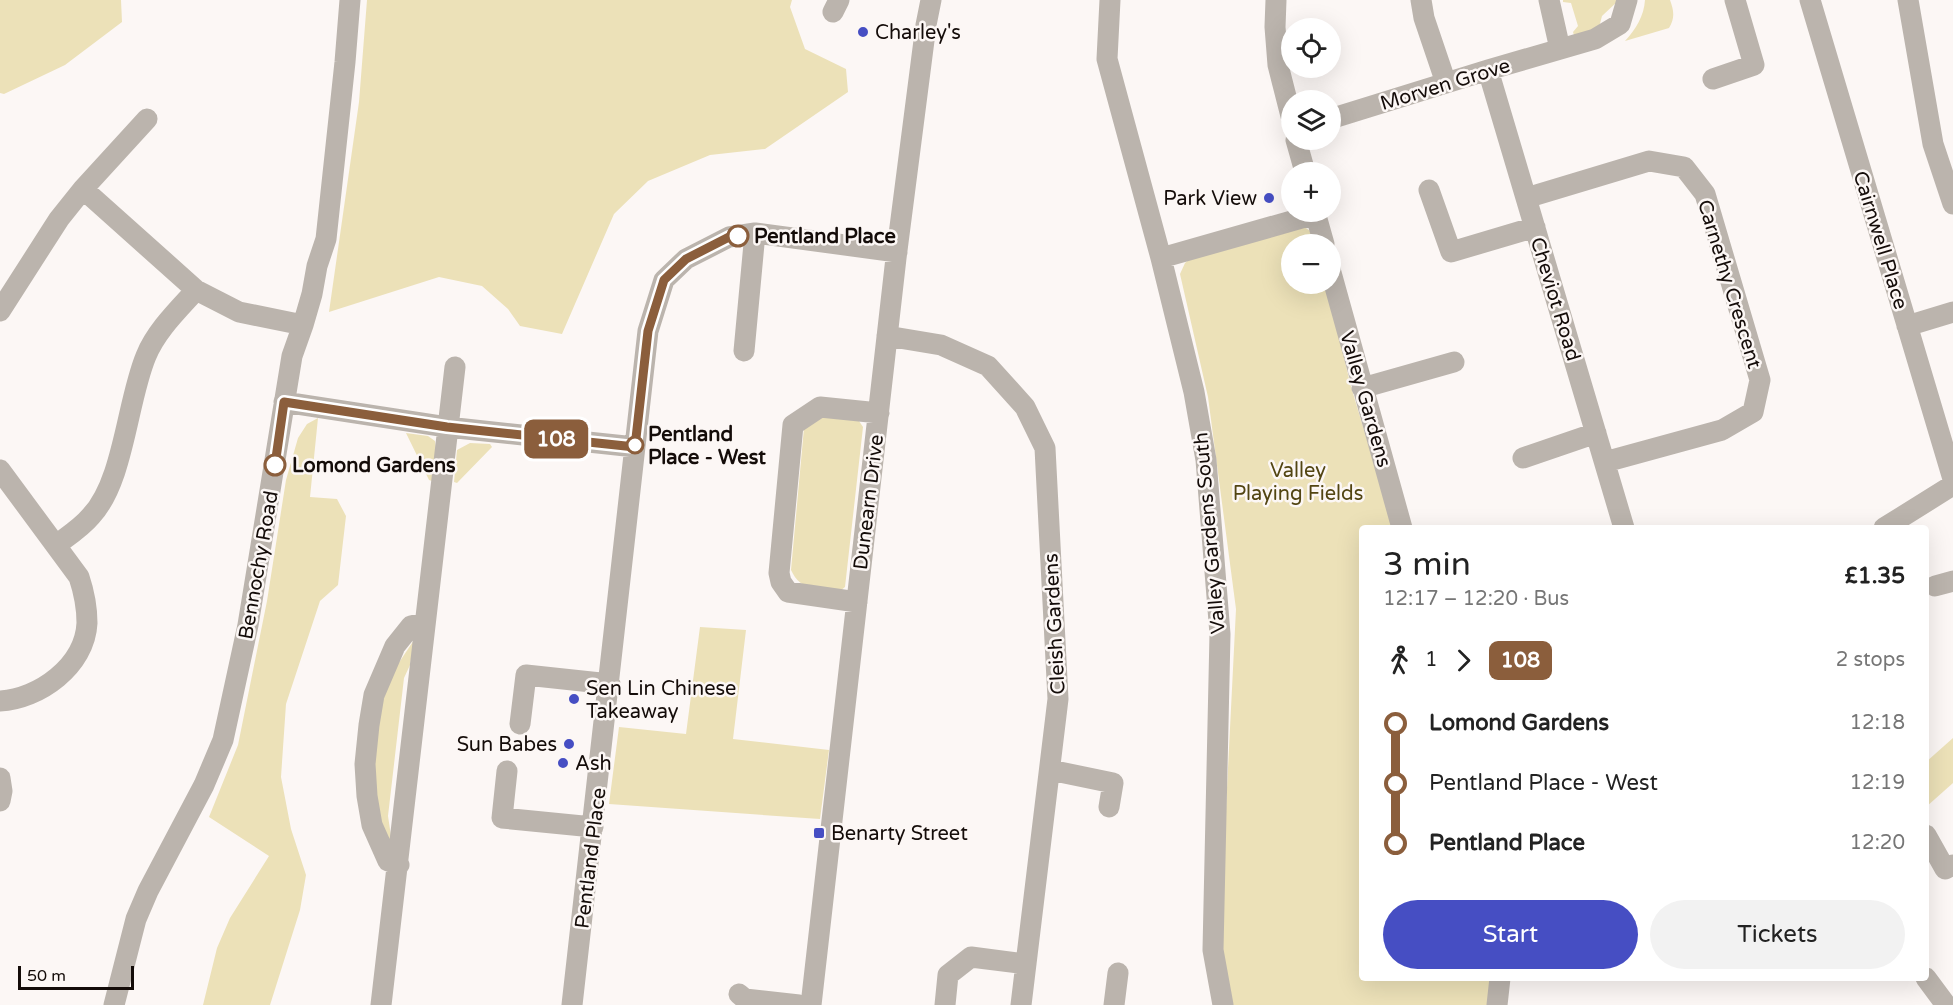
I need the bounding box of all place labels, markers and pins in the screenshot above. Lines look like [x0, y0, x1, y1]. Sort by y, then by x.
place label: Charley's [875, 21, 961, 45]
marker: Charley's [856, 25, 870, 39]
place label: Park View [1163, 187, 1257, 211]
marker: Park View [1262, 191, 1276, 205]
marker: Pentland Place [727, 225, 749, 247]
place label: Pentland Place [754, 225, 896, 249]
place label: Pentland Place - West [648, 423, 766, 470]
marker: Pentland Place - West [626, 436, 644, 454]
marker: Lomond Gardens [264, 454, 286, 476]
place label: Lomond Gardens [292, 454, 456, 478]
place label: Sen Lin Chinese Takeaway [586, 677, 736, 724]
marker: Sen Lin Chinese Takeaway [567, 692, 581, 706]
place label: Sun Babes [457, 733, 557, 757]
marker: Sun Babes [562, 737, 576, 751]
place label: Ash [575, 752, 612, 776]
marker: Ash [556, 756, 570, 770]
place label: Benarty Street [831, 822, 968, 846]
marker: Benarty Street [812, 826, 826, 840]

